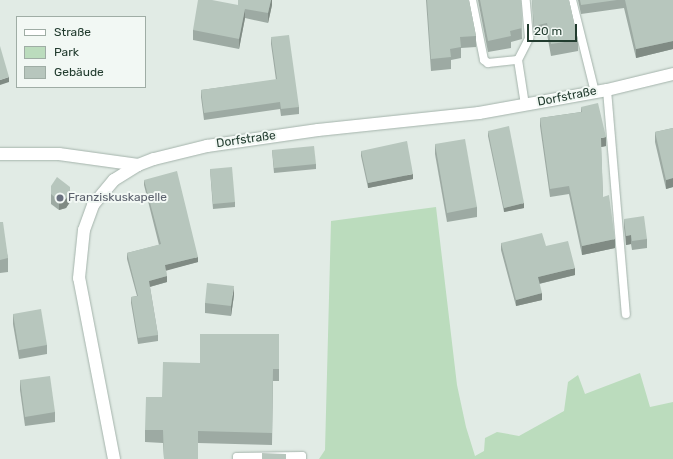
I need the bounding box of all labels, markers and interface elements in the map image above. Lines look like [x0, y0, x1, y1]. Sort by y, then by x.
legend [16, 16, 146, 88]
scale bar [529, 16, 579, 42]
text: 20 m [534, 24, 562, 38]
text: Straße [54, 25, 91, 39]
text: Park [54, 45, 79, 59]
text: Gebäude [54, 65, 104, 79]
street label: Dorfstraße [536, 84, 598, 110]
street label: Dorfstraße [215, 129, 277, 151]
place label: Franziskuskapelle [68, 191, 167, 205]
marker: Franziskuskapelle [55, 193, 65, 203]

